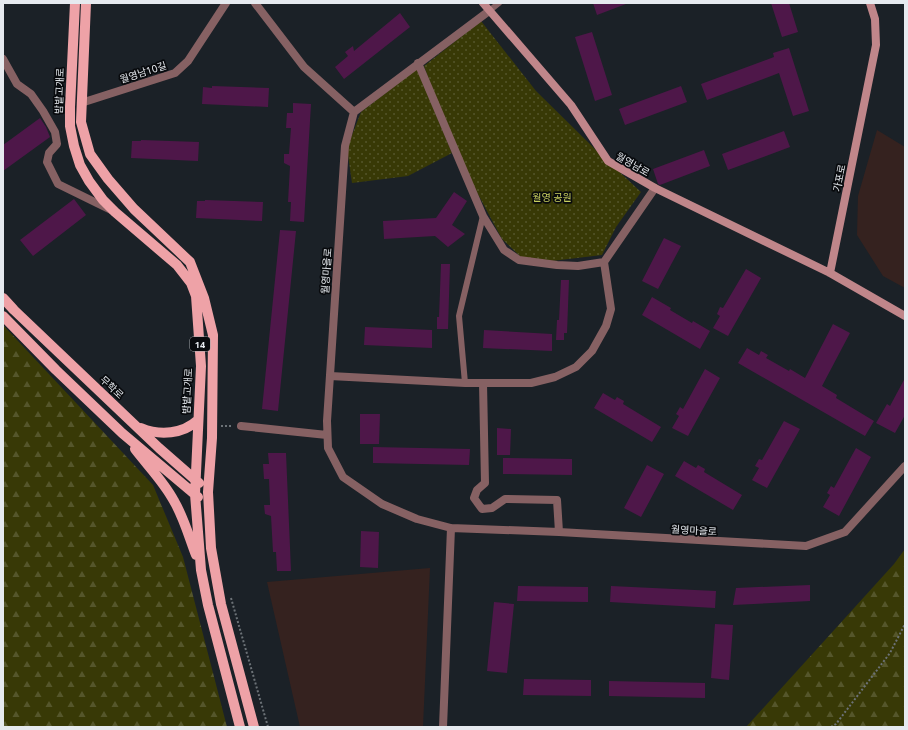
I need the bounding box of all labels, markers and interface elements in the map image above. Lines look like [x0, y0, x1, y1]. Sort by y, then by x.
street label: 월영남10길 [118, 58, 168, 86]
street label: 밤밭고개로 [51, 68, 67, 114]
street label: 월영남로 [614, 149, 652, 179]
street label: 가포로 [829, 163, 849, 193]
park label: 월영 공원 [532, 190, 572, 204]
street label: 월영마을로 [317, 248, 335, 294]
road number: 14 [190, 337, 210, 351]
street label: 밤밭고개로 [179, 368, 195, 414]
street label: 무학로 [97, 372, 127, 402]
street label: 월영마을로 [671, 522, 717, 538]

